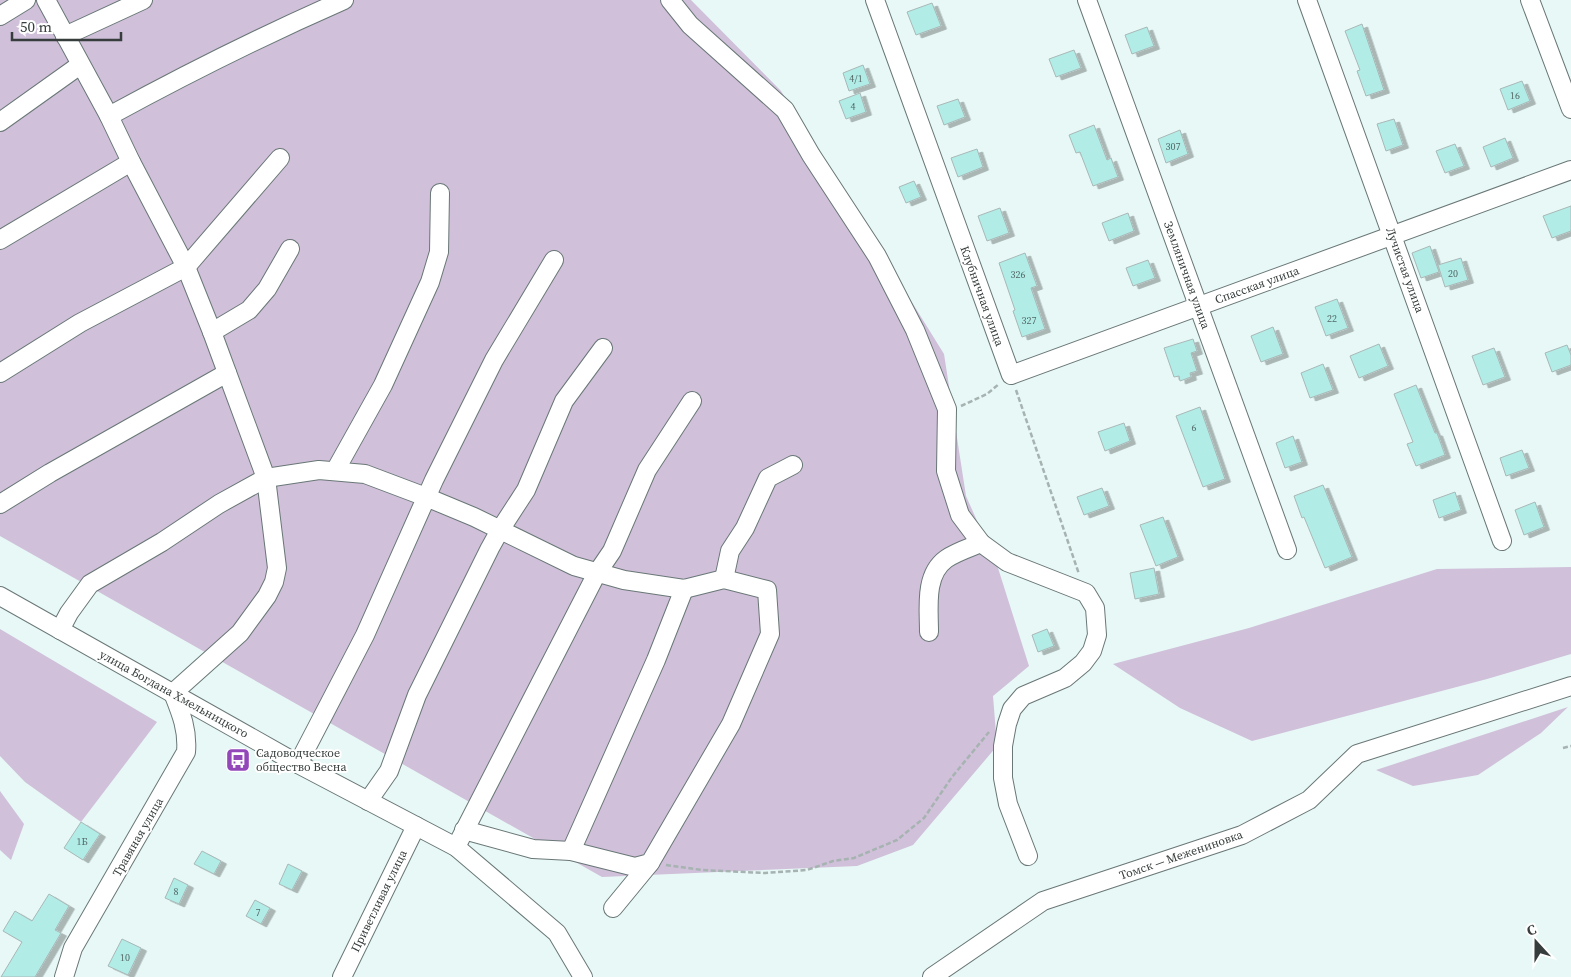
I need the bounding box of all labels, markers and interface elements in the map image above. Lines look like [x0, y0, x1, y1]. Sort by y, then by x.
scale bar [12, 10, 121, 42]
text: 50 m [20, 16, 52, 37]
house number: 4/1 [849, 72, 863, 85]
house number: 16 [1510, 89, 1520, 102]
house number: 4 [851, 100, 856, 113]
house number: 307 [1166, 140, 1181, 153]
street label: Земляничная улица [1160, 219, 1214, 332]
street label: Лучистая улица [1382, 225, 1428, 316]
street label: Клубничная улица [956, 244, 1008, 349]
street label: Спасская улица [1213, 262, 1302, 308]
house number: 20 [1448, 267, 1458, 280]
house number: 326 [1011, 268, 1026, 281]
house number: 22 [1327, 312, 1337, 325]
house number: 327 [1022, 314, 1037, 327]
house number: 6 [1192, 421, 1197, 434]
street label: улица Богдана Хмельницкого [97, 646, 252, 742]
place label: Садоводческое общество Весна [256, 745, 347, 775]
bus stop icon: Садоводческое общество Весна [225, 747, 251, 773]
street label: Травяная улица [109, 794, 168, 879]
street label: Томск — Межениновка [1117, 826, 1246, 884]
house number: 1Б [76, 835, 88, 848]
street label: Приветливая улица [347, 846, 411, 955]
house number: 8 [174, 885, 179, 898]
house number: 7 [256, 906, 261, 919]
north arrow [1511, 917, 1561, 967]
text: С [1524, 919, 1539, 941]
house number: 10 [120, 951, 130, 964]

